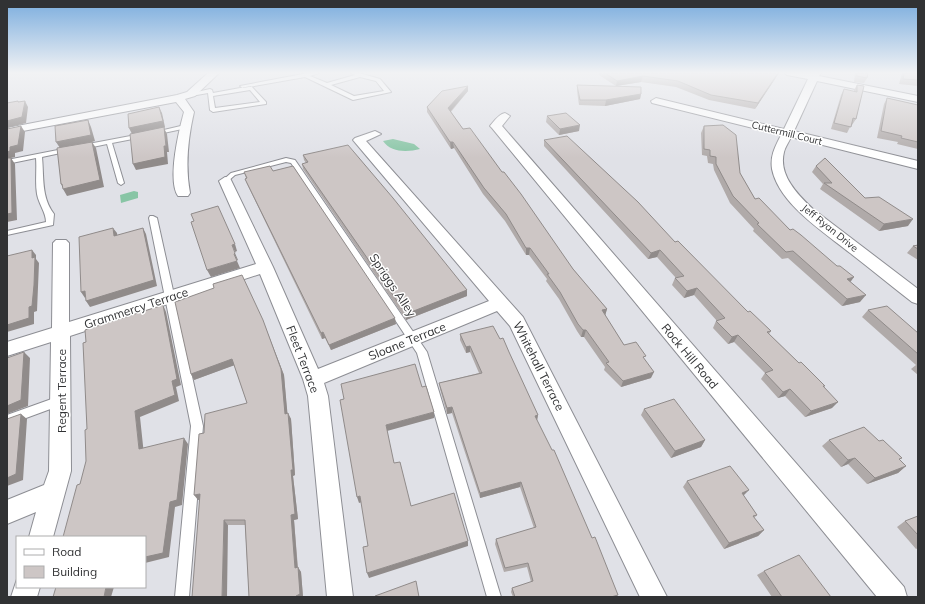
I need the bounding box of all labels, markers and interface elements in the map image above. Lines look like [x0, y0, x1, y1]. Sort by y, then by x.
street label: Cuttermill Court [750, 118, 824, 148]
street label: Jeff Ryan Drive [799, 201, 861, 255]
street label: Spriggs Alley [366, 251, 420, 320]
street label: Grammercy Terrace [82, 284, 190, 332]
street label: Sloane Terrace [366, 319, 448, 363]
street label: Whitehall Terrace [510, 319, 568, 413]
street label: Rock Hill Road [658, 320, 722, 392]
street label: Fleet Terrace [283, 323, 323, 395]
street label: Regent Terrace [54, 349, 69, 433]
legend [16, 536, 146, 588]
text: Road [52, 544, 81, 559]
text: Building [52, 564, 97, 579]

